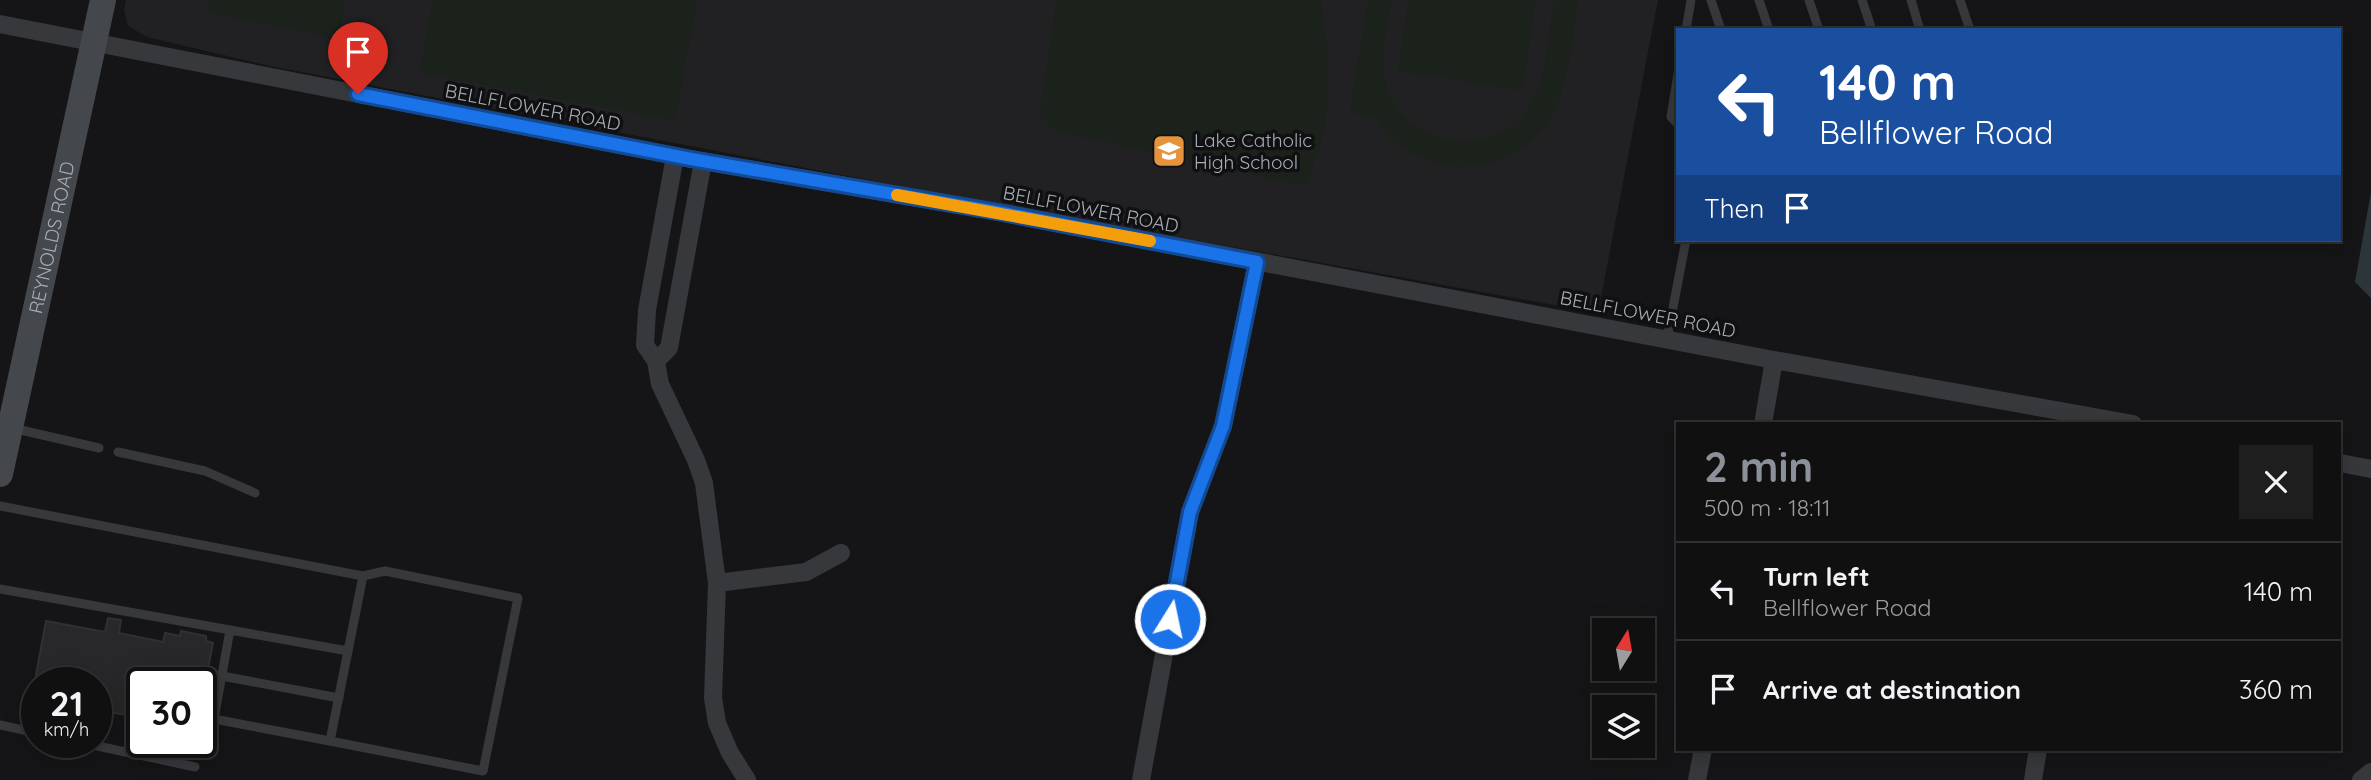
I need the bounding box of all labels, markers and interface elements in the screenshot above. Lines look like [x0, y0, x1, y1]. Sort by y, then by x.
pin [328, 22, 388, 94]
icon: arrive [339, 33, 377, 71]
text: 140 m [1819, 51, 1956, 112]
icon: left [1704, 56, 1795, 147]
street label: BELLFLOWER ROAD [443, 78, 623, 136]
text: Bellflower Road [1819, 112, 2053, 152]
place label: Lake Catholic High School [1194, 128, 1312, 174]
school or university icon: Lake Catholic High School [1150, 132, 1188, 170]
street label: REYNOLDS ROAD [23, 159, 80, 316]
street label: BELLFLOWER ROAD [1001, 180, 1181, 238]
icon: arrive [1778, 189, 1816, 227]
text: Then [1704, 192, 1764, 225]
street label: BELLFLOWER ROAD [1558, 285, 1738, 343]
text: 2 min [1704, 440, 1813, 493]
button: close [2239, 445, 2313, 519]
text: 500 m · 18:11 [1704, 493, 1830, 522]
text: Turn left [1763, 560, 1870, 593]
icon: left [1704, 572, 1742, 610]
text: 140 m [2244, 575, 2313, 608]
position arrow [1133, 582, 1207, 656]
text: Bellflower Road [1763, 593, 1931, 622]
north arrow [1592, 618, 1656, 681]
map controls [1592, 618, 1655, 758]
speed limit sign: 30 [126, 667, 217, 758]
icon: arrive [1704, 670, 1742, 708]
text: Arrive at destination [1763, 673, 2021, 706]
text: 360 m [2239, 673, 2313, 706]
text: 21 [50, 681, 83, 725]
button: layers [1592, 695, 1655, 758]
text: km/h [44, 718, 89, 741]

